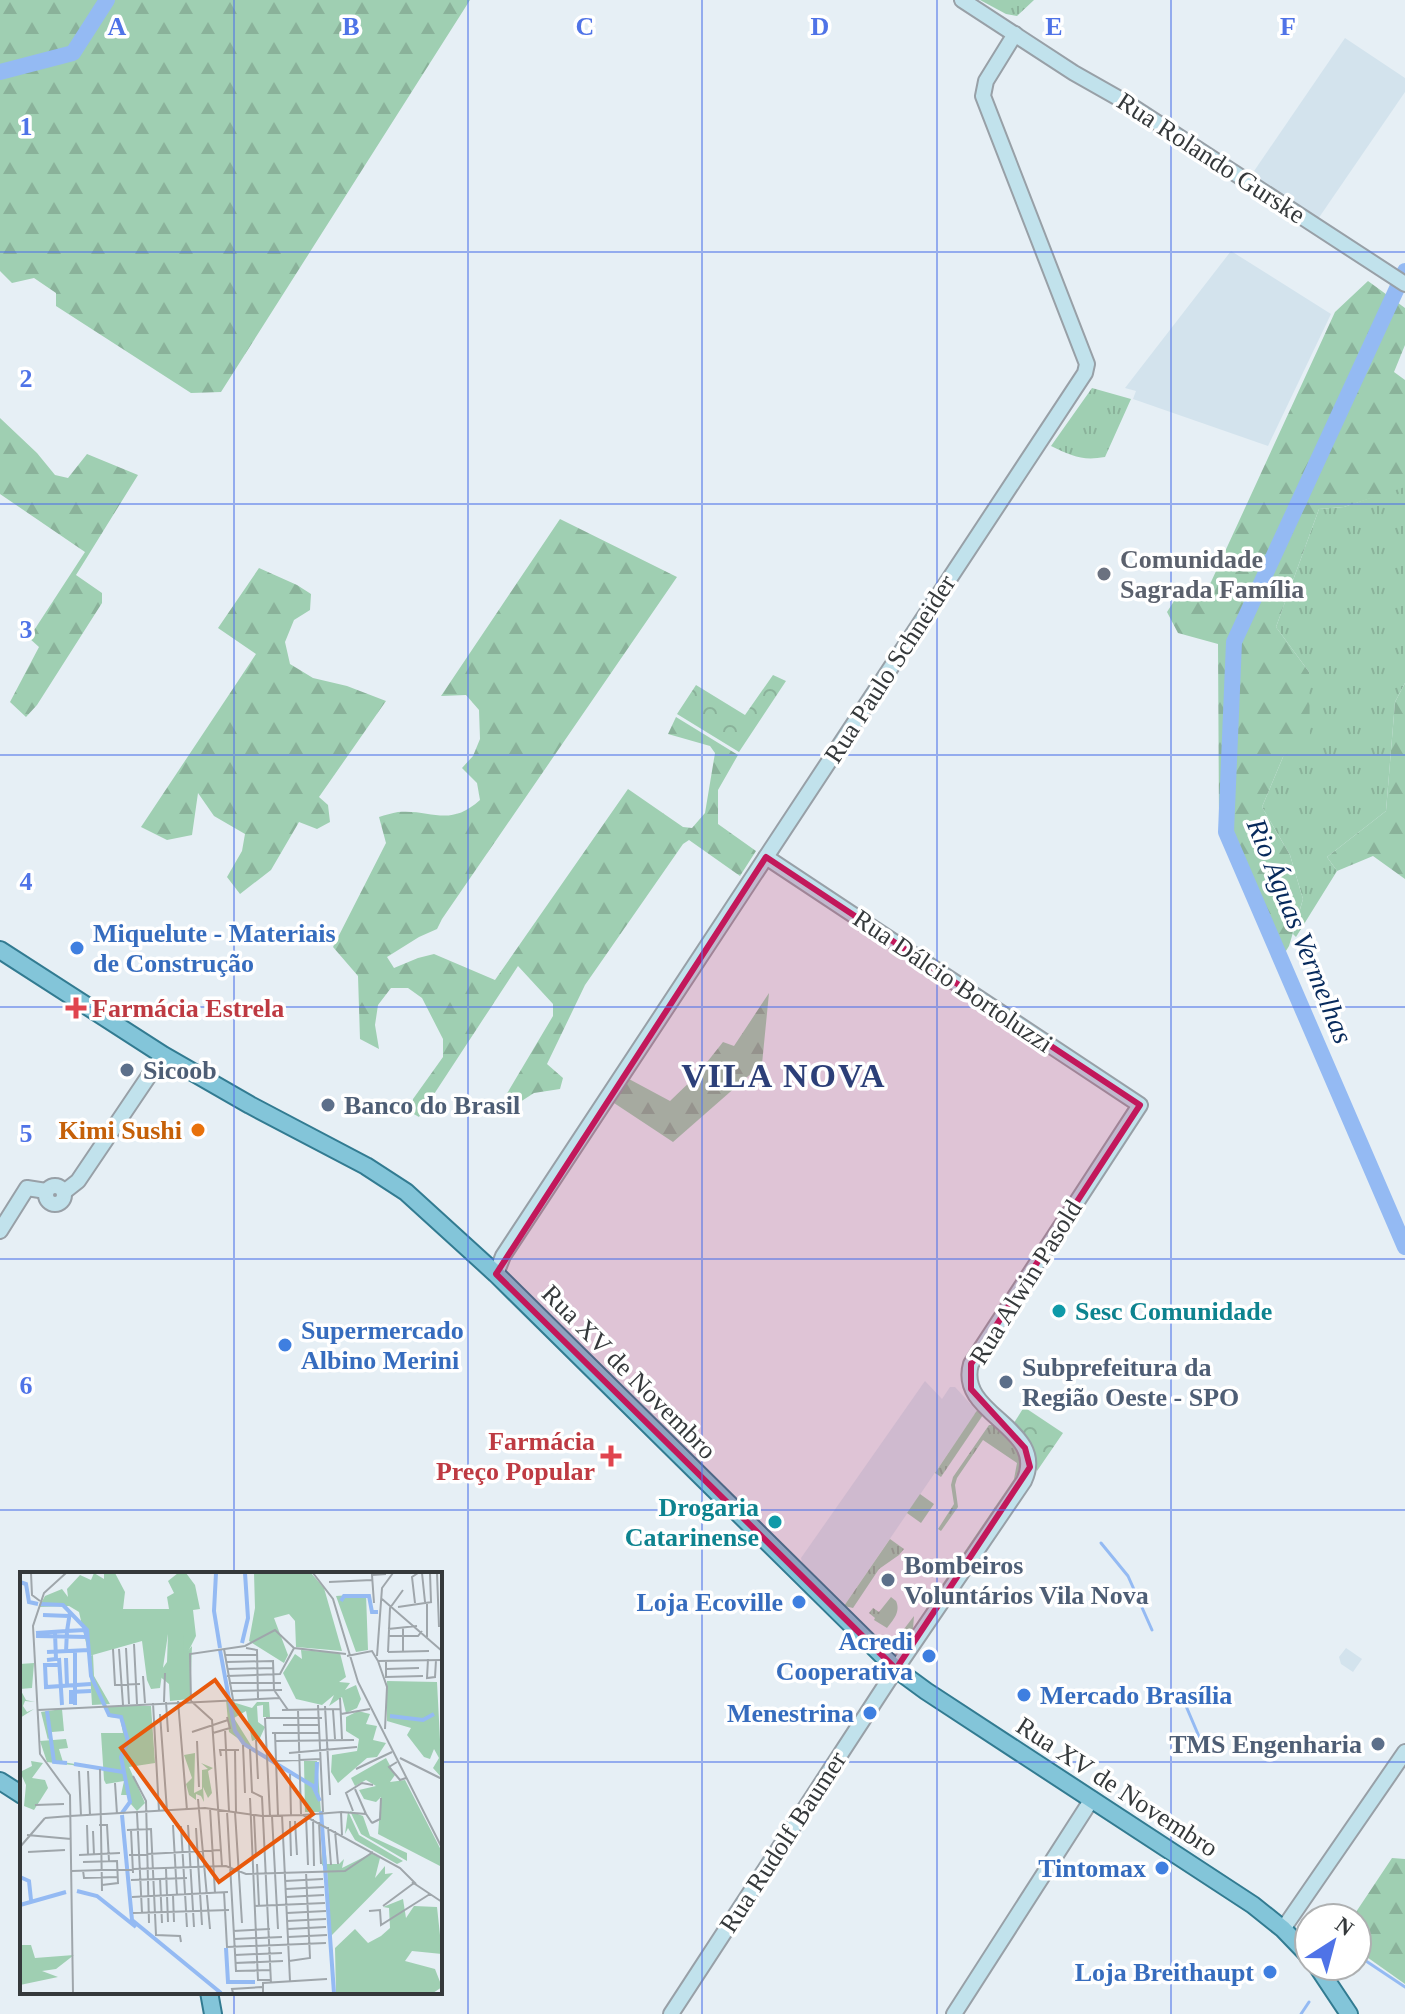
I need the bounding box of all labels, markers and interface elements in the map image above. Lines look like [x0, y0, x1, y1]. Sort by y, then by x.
text: A [108, 12, 127, 41]
text: B [342, 12, 360, 41]
text: C [576, 12, 594, 41]
text: D [811, 12, 829, 41]
text: E [1045, 12, 1063, 41]
text: F [1280, 12, 1296, 41]
street label: Rua Rolando Gurske [1112, 86, 1310, 230]
text: 1 [20, 112, 33, 141]
text: 2 [20, 364, 33, 393]
place label: Comunidade Sagrada Família [1120, 545, 1304, 604]
marker: Comunidade Sagrada Família [1095, 565, 1113, 583]
street label: Rua Paulo Schneider [818, 569, 962, 768]
text: 3 [20, 615, 33, 644]
water label: Rio Águas Vermelhas [1240, 813, 1359, 1048]
text: 4 [20, 867, 33, 896]
street label: Rua Dálcio Bortoluzzi [848, 904, 1058, 1058]
place label: Miquelute - Materiais de Construção [93, 919, 336, 978]
marker: Miquelute - Materiais de Construção [68, 939, 86, 957]
place label: Farmácia Estrela [92, 994, 284, 1023]
marker: Farmácia Estrela [67, 999, 85, 1017]
place label: Sicoob [143, 1056, 217, 1085]
district label: VILA NOVA [681, 1057, 887, 1094]
marker: Sicoob [118, 1061, 136, 1079]
place label: Banco do Brasil [344, 1091, 520, 1120]
marker: Banco do Brasil [319, 1096, 337, 1114]
place label: Kimi Sushi [58, 1116, 182, 1145]
text: 5 [20, 1119, 33, 1148]
marker: Kimi Sushi [189, 1121, 207, 1139]
street label: Rua Alwin Pasold [964, 1195, 1088, 1369]
street label: Rua XV de Novembro [536, 1279, 722, 1465]
place label: Sesc Comunidade [1075, 1297, 1272, 1326]
marker: Sesc Comunidade [1050, 1302, 1068, 1320]
place label: Supermercado Albino Merini [301, 1316, 464, 1375]
marker: Supermercado Albino Merini [276, 1336, 294, 1354]
place label: Subprefeitura da Região Oeste - SPO [1022, 1353, 1239, 1412]
text: 6 [20, 1371, 33, 1400]
marker: Subprefeitura da Região Oeste - SPO [997, 1373, 1015, 1391]
place label: Farmácia Preço Popular [436, 1427, 595, 1486]
marker: Farmácia Preço Popular [602, 1447, 620, 1465]
place label: Drogaria Catarinense [625, 1493, 759, 1552]
marker: Drogaria Catarinense [766, 1513, 784, 1531]
place label: Bombeiros Voluntários Vila Nova [904, 1551, 1149, 1610]
marker: Bombeiros Voluntários Vila Nova [879, 1571, 897, 1589]
inset map [20, 1572, 442, 1994]
place label: Loja Ecoville [636, 1588, 783, 1617]
marker: Loja Ecoville [790, 1593, 808, 1611]
place label: Acredi Cooperativa [776, 1627, 913, 1686]
marker: Acredi Cooperativa [920, 1647, 938, 1665]
place label: Mercado Brasília [1040, 1681, 1232, 1710]
marker: Mercado Brasília [1015, 1686, 1033, 1704]
place label: Menestrina [727, 1699, 854, 1728]
marker: Menestrina [861, 1704, 879, 1722]
street label: Rua XV de Novembro [1011, 1711, 1223, 1863]
place label: TMS Engenharia [1169, 1730, 1362, 1759]
marker: TMS Engenharia [1369, 1735, 1387, 1753]
street label: Rua Rudolf Baumer [714, 1746, 852, 1938]
place label: Tintomax [1038, 1854, 1146, 1883]
marker: Tintomax [1153, 1859, 1171, 1877]
north arrow [1293, 1902, 1373, 1982]
text: N [1331, 1911, 1358, 1941]
place label: Loja Breithaupt [1075, 1958, 1254, 1987]
marker: Loja Breithaupt [1261, 1963, 1279, 1981]

